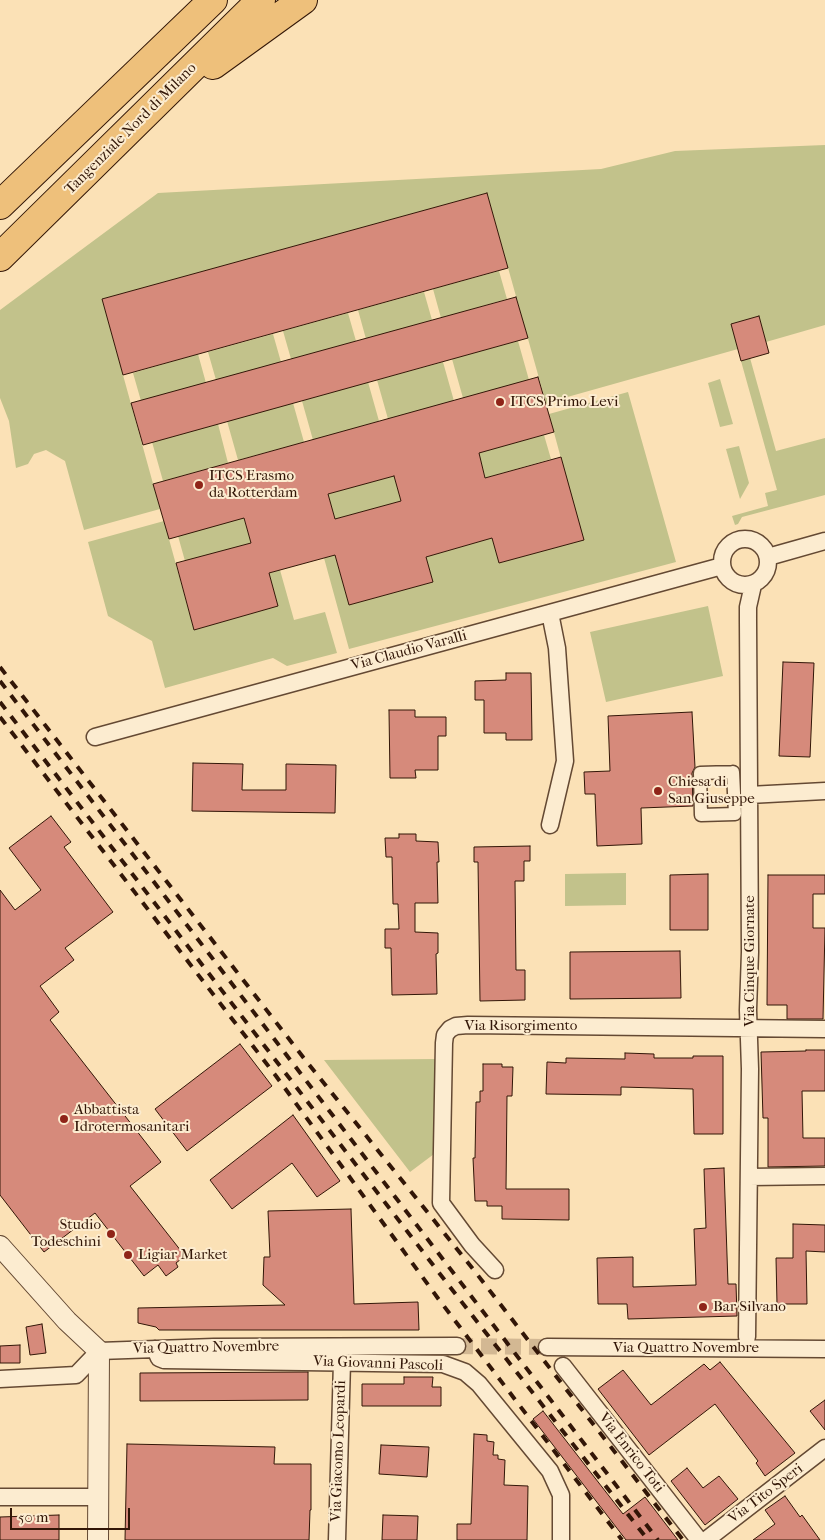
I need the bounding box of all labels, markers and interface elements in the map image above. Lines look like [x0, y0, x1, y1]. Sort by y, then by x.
street label: Tangenziale Nord di Milano [61, 59, 201, 199]
place label: ITCS Primo Levi [510, 393, 618, 411]
marker: ITCS Primo Levi [494, 396, 506, 408]
place label: ITCS Erasmo da Rotterdam [209, 467, 297, 502]
marker: ITCS Erasmo da Rotterdam [193, 479, 205, 491]
street label: Via Claudio Varalli [349, 627, 469, 675]
place label: Chiesa di San Giuseppe [668, 773, 755, 808]
marker: Chiesa di San Giuseppe [652, 785, 664, 797]
street label: Via Cinque Giornate [741, 895, 759, 1027]
street label: Via Risorgimento [465, 1017, 577, 1035]
place label: Abbattista Idrotermosanitari [74, 1101, 189, 1136]
marker: Abbattista Idrotermosanitari [58, 1113, 70, 1125]
place label: Studio Todeschini [31, 1216, 101, 1251]
marker: Studio Todeschini [105, 1228, 117, 1240]
place label: Ligiar Market [138, 1246, 228, 1264]
marker: Ligiar Market [122, 1249, 134, 1261]
place label: Bar Silvano [713, 1298, 786, 1316]
marker: Bar Silvano [697, 1301, 709, 1313]
street label: Via Quattro Novembre [133, 1338, 279, 1358]
street label: Via Quattro Novembre [613, 1339, 759, 1357]
street label: Via Giovanni Pascoli [313, 1353, 443, 1375]
street label: Via Giacomo Leopardi [328, 1380, 350, 1522]
street label: Via Enrico Toti [594, 1409, 668, 1497]
street label: Via Tito Speri [725, 1460, 807, 1528]
scale bar [12, 1498, 132, 1530]
text: 50 m [18, 1508, 48, 1526]

